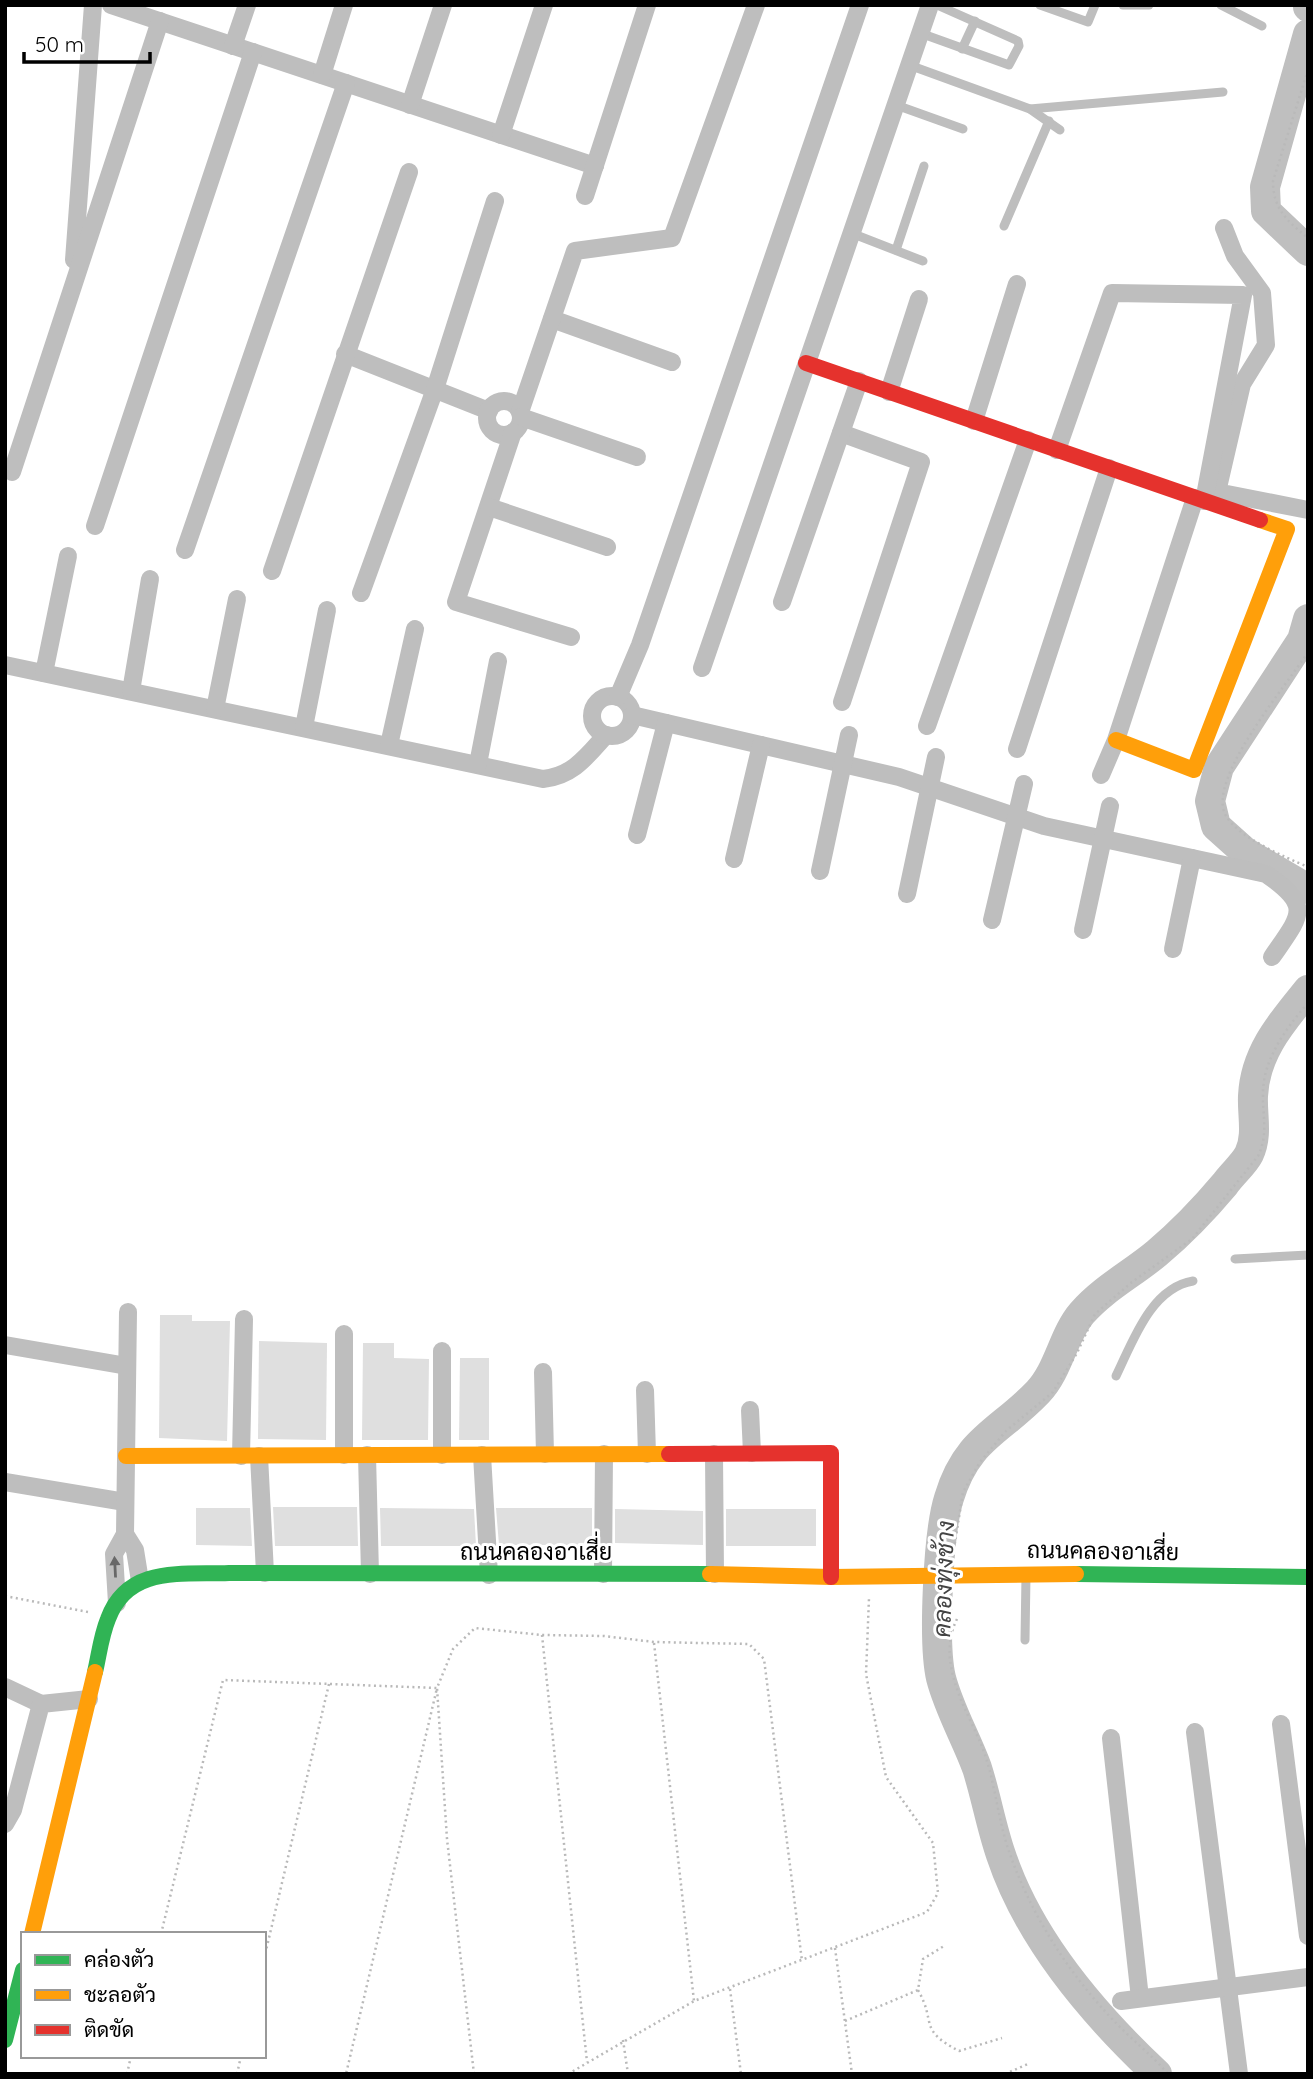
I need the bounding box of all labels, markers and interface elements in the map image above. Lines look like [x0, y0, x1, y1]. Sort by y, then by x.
scale bar [24, 21, 150, 65]
text: 50 m [35, 31, 84, 57]
water label: คลองทุ่งช้าง [926, 1520, 962, 1638]
street label: ถนนคลองอาเสี่ย [1027, 1529, 1179, 1566]
street label: ถนนคลองอาเสี่ย [460, 1531, 612, 1566]
one-way arrow [109, 1556, 120, 1578]
legend [21, 1932, 266, 2058]
text: คล่องตัว [84, 1946, 154, 1972]
text: ชะลอตัว [84, 1981, 156, 2007]
text: ติดขัด [84, 2016, 134, 2042]

